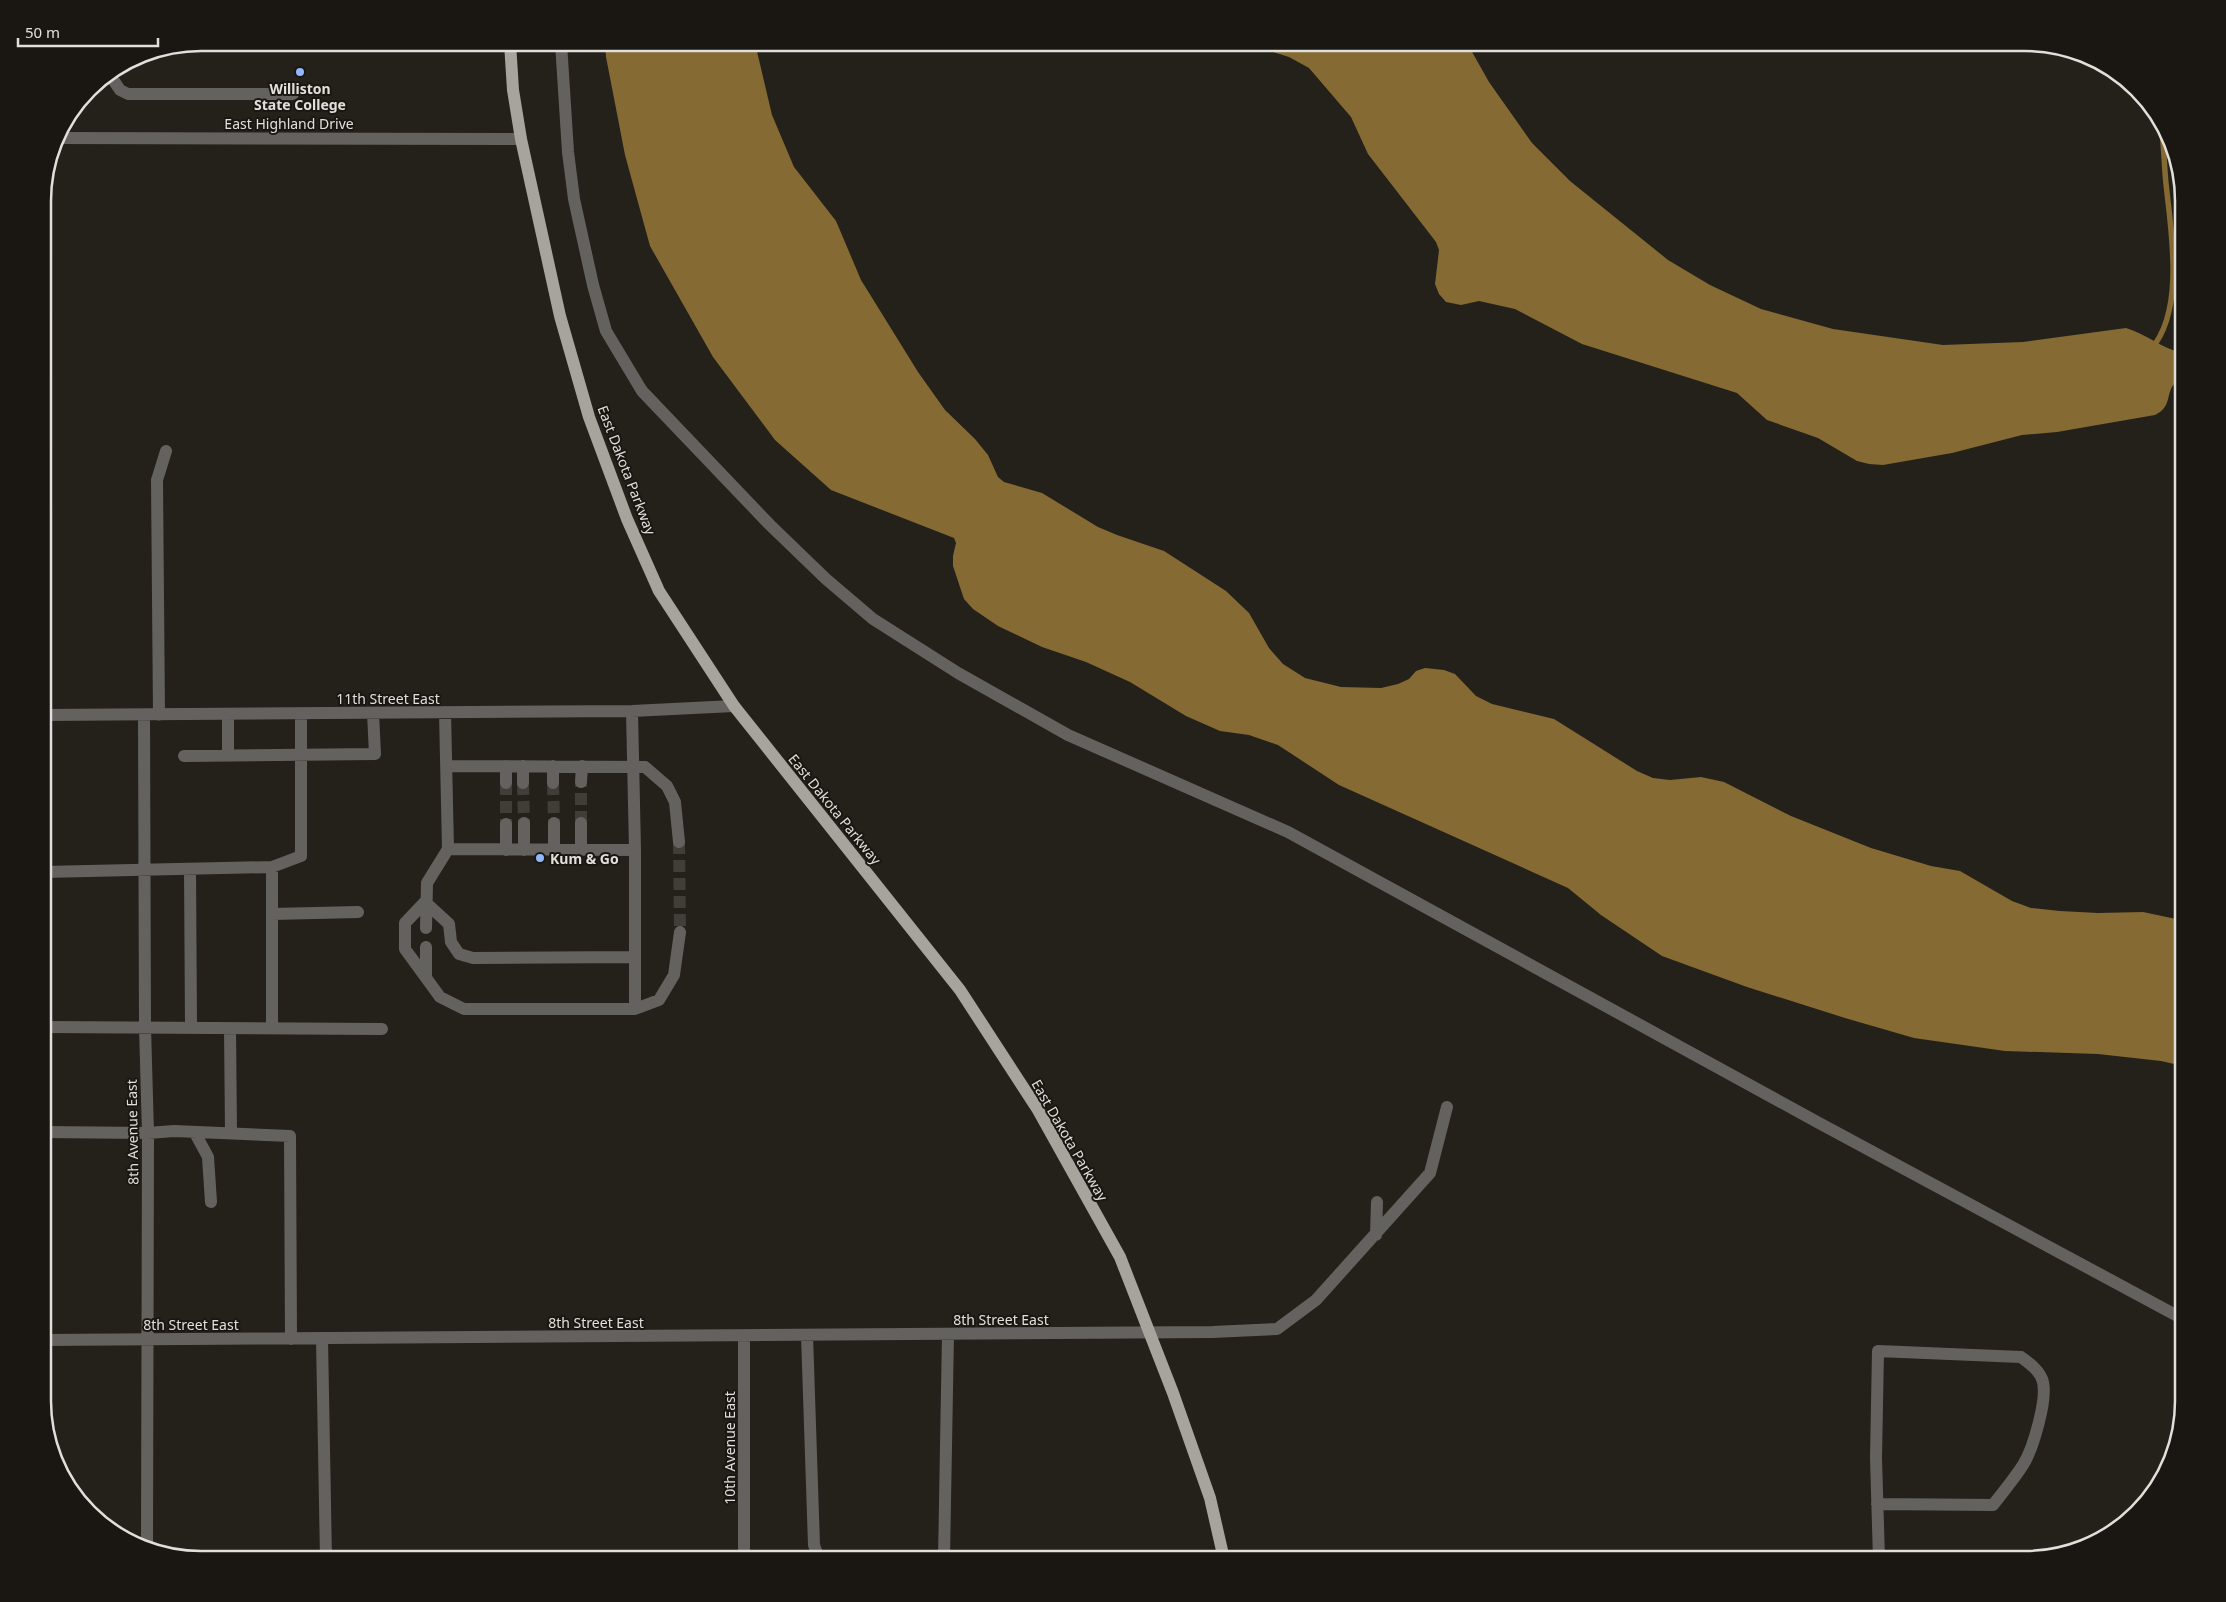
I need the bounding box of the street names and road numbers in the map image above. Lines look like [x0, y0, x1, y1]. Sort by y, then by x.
street label: East Highland Drive [224, 114, 354, 133]
street label: East Dakota Parkway [594, 403, 661, 538]
street label: 11th Street East [336, 689, 440, 708]
street label: East Dakota Parkway [784, 750, 886, 869]
street label: East Dakota Parkway [1027, 1076, 1113, 1205]
street label: 8th Avenue East [122, 1079, 142, 1185]
street label: 8th Street East [953, 1310, 1049, 1329]
street label: 8th Street East [548, 1313, 644, 1332]
street label: 8th Street East [143, 1315, 239, 1334]
street label: 10th Avenue East [720, 1391, 739, 1505]

